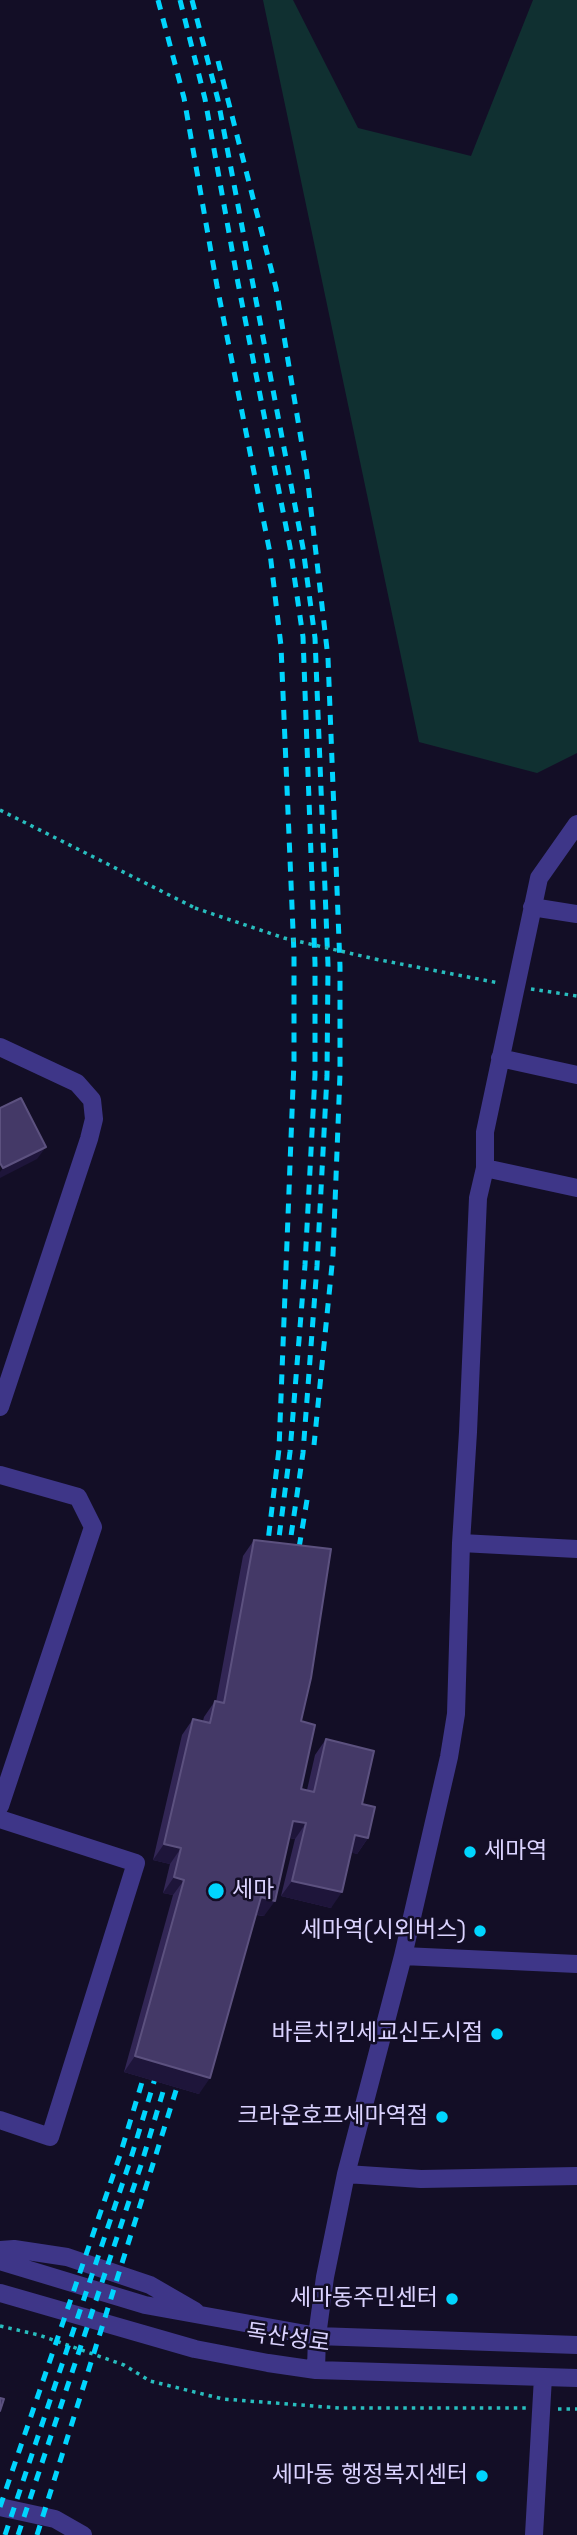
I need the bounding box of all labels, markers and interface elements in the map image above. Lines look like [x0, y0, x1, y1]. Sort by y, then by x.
place label: 세마역 [484, 1838, 547, 1866]
marker: 세마역 [462, 1844, 478, 1860]
place label: 세마 [232, 1877, 274, 1905]
marker: 세마 [206, 1881, 226, 1901]
place label: 세마역(시외버스) [300, 1917, 466, 1945]
marker: 세마역(시외버스) [472, 1923, 488, 1939]
place label: 바른치킨세교신도시점 [271, 2020, 483, 2048]
marker: 바른치킨세교신도시점 [489, 2026, 505, 2042]
place label: 크라운호프세마역점 [238, 2103, 428, 2131]
marker: 크라운호프세마역점 [434, 2109, 450, 2125]
place label: 세마동주민센터 [290, 2285, 438, 2313]
marker: 세마동주민센터 [444, 2291, 460, 2307]
street label: 독산성로 [244, 2319, 332, 2359]
place label: 세마동 행정복지센터 [272, 2462, 468, 2490]
marker: 세마동 행정복지센터 [474, 2468, 490, 2484]

